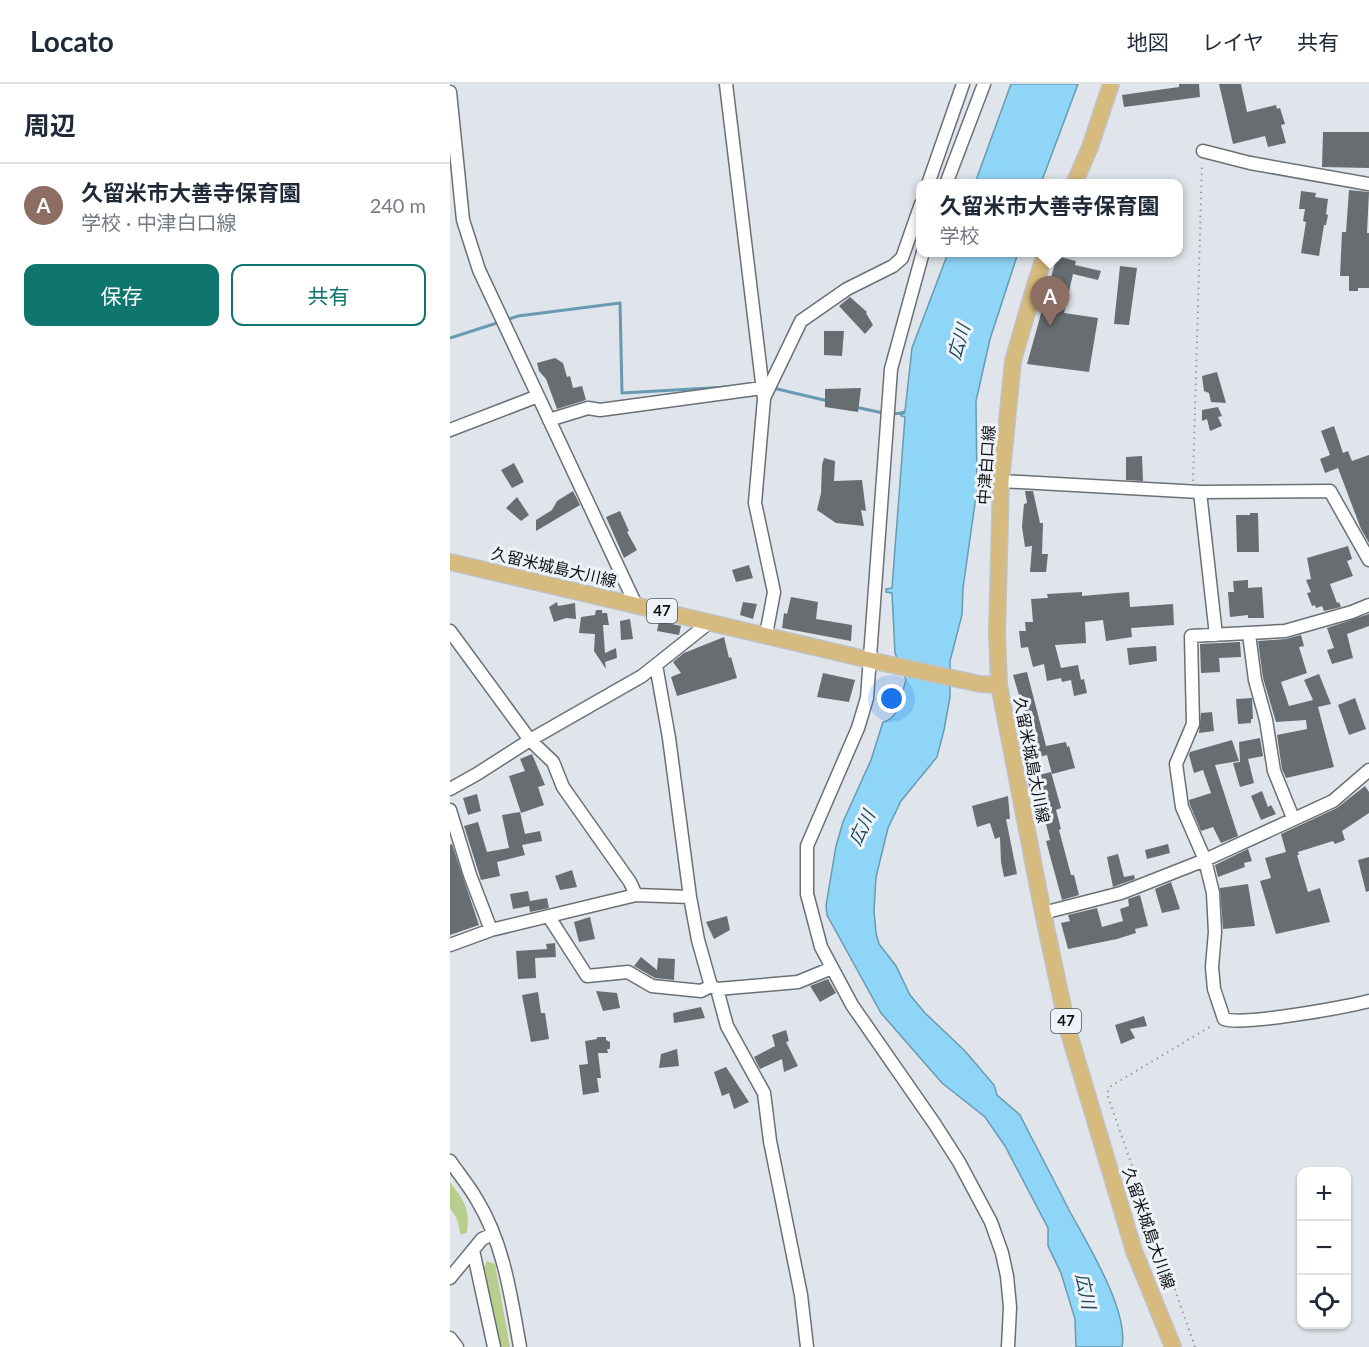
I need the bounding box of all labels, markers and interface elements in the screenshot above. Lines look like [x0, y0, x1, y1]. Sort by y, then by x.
text: Locato [30, 24, 114, 58]
text: 地図 [1127, 29, 1169, 54]
text: レイヤ [1202, 29, 1264, 54]
text: 共有 [1297, 29, 1339, 54]
text: 周辺 [24, 109, 76, 141]
text: 久留米市大善寺保育園 [81, 179, 301, 206]
popup [916, 179, 1183, 257]
text: 久留米市大善寺保育園 [939, 192, 1160, 219]
text: A [37, 193, 50, 217]
text: 240 m [370, 193, 426, 217]
text: 学校 · 中津白口線 [81, 210, 236, 234]
text: 学校 [939, 223, 979, 247]
button: 保存 [24, 264, 219, 326]
button: 共有 [231, 264, 426, 326]
pin: A [1030, 276, 1070, 326]
water label: 広川 [942, 319, 974, 362]
street label: 中津白口線 [973, 424, 998, 506]
street label: 久留米城島大川線 [490, 543, 619, 590]
road number: 47 [647, 599, 677, 623]
your location [877, 684, 906, 713]
street label: 久留米城島大川線 [1011, 695, 1054, 825]
water label: 広川 [843, 805, 880, 849]
road number: 47 [1051, 1009, 1081, 1033]
street label: 久留米城島大川線 [1120, 1164, 1179, 1291]
map controls [1297, 1167, 1351, 1329]
button: + [1297, 1167, 1351, 1221]
button: − [1297, 1221, 1351, 1275]
water label: 広川 [1071, 1271, 1101, 1313]
button: locate [1297, 1275, 1351, 1329]

